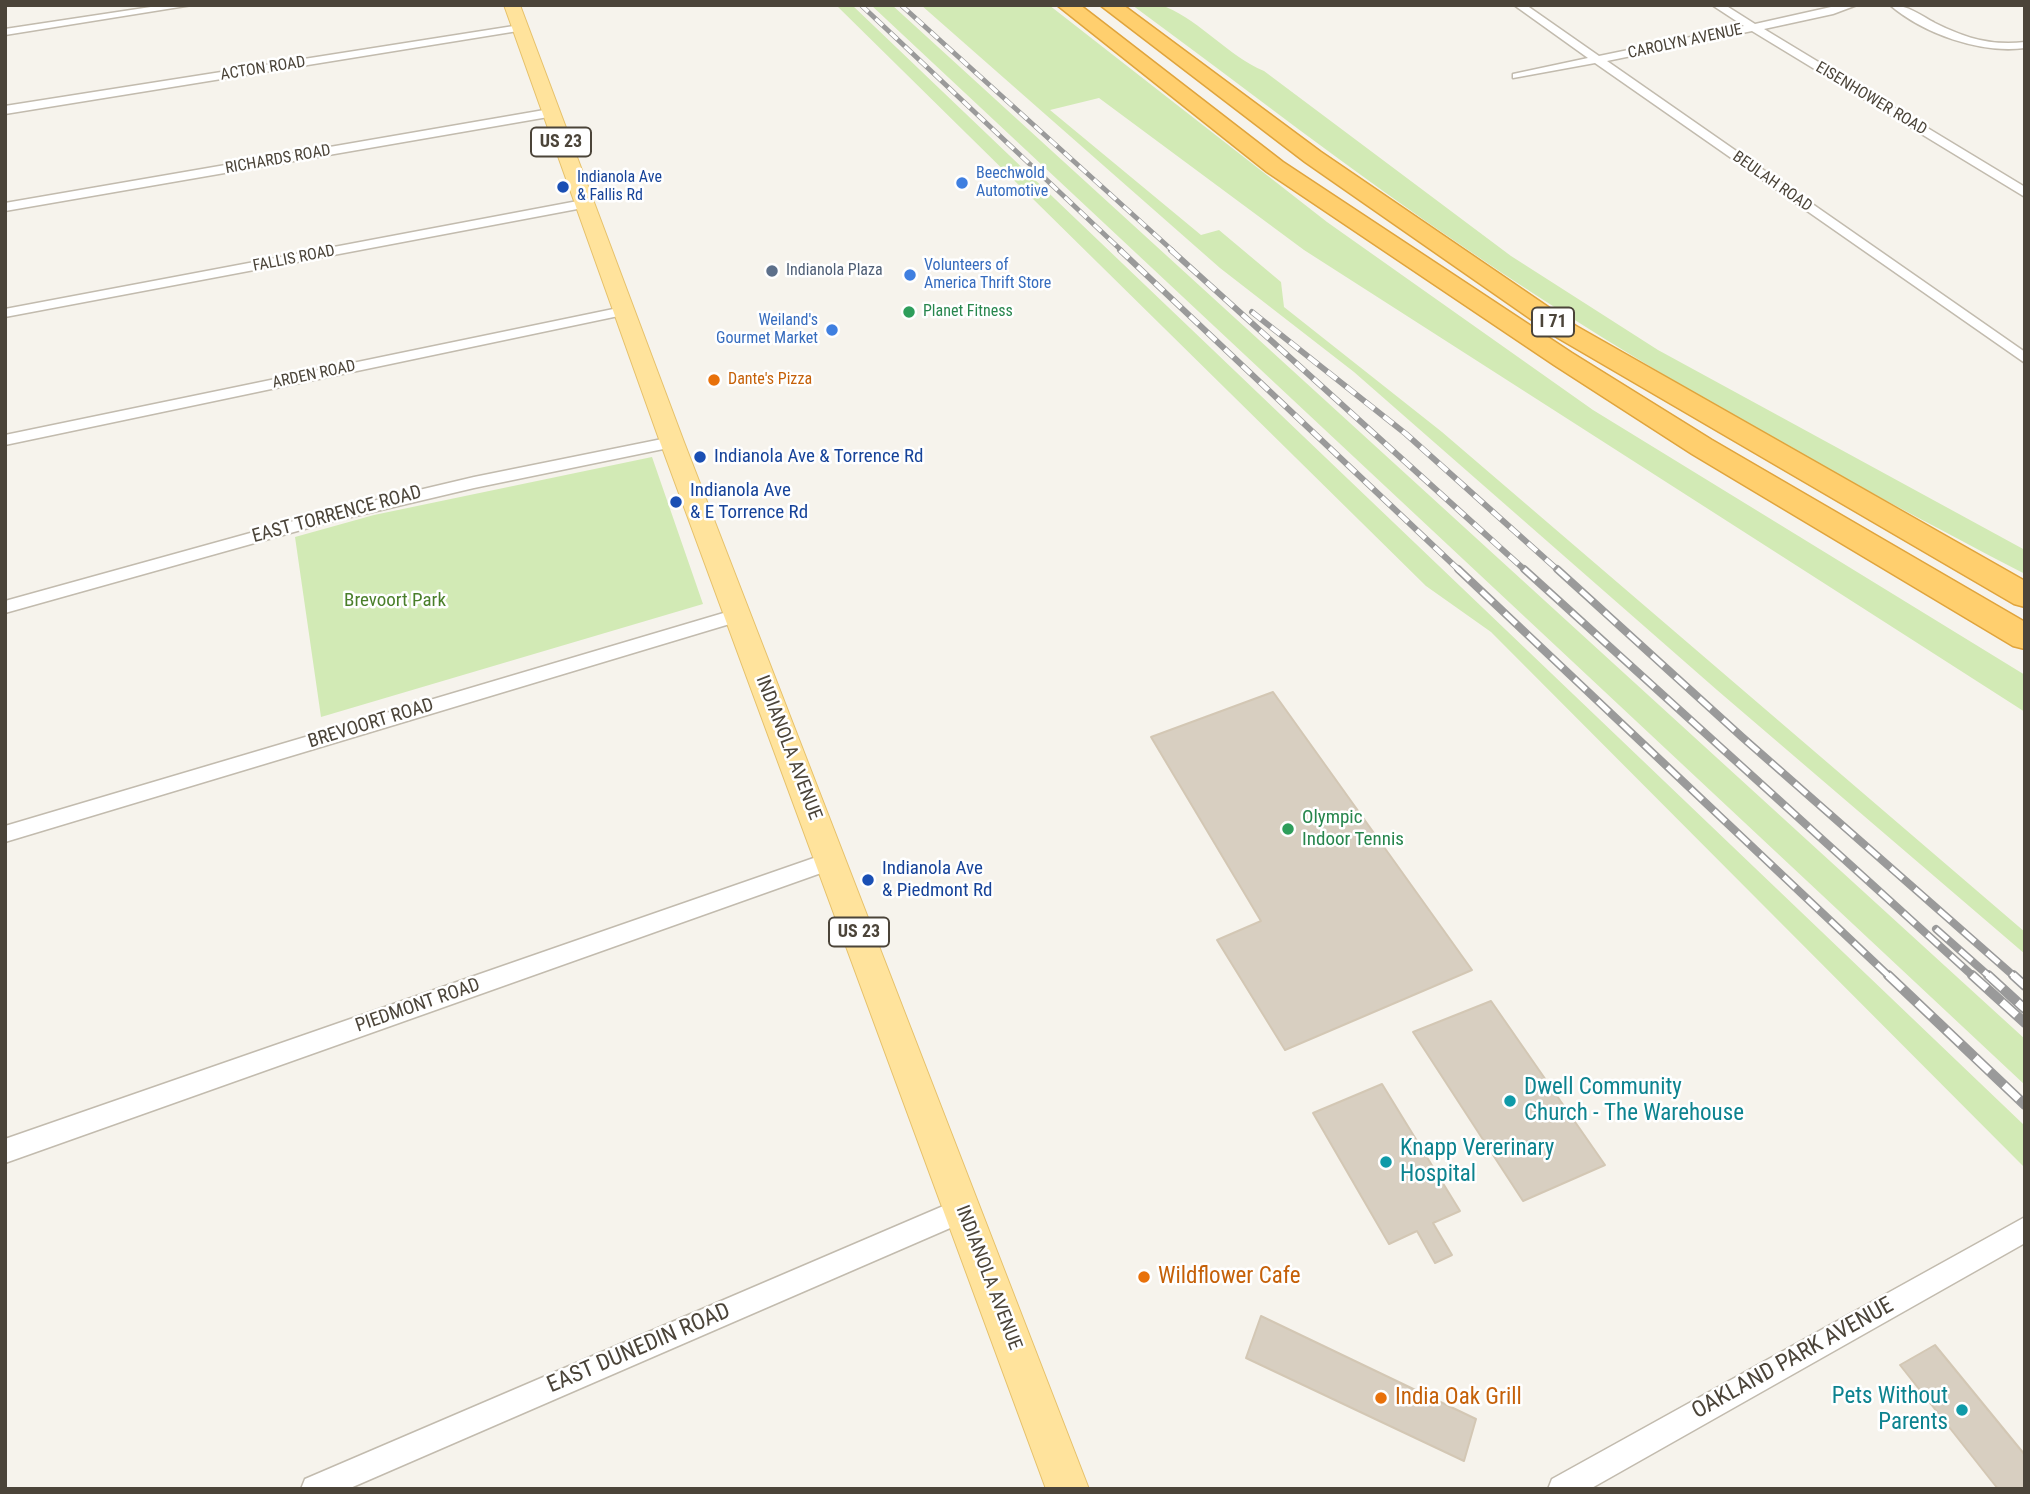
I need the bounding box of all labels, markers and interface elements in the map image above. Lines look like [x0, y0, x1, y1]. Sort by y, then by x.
street label: CAROLYN AVENUE [1626, 21, 1744, 63]
street label: ACTON ROAD [219, 53, 307, 85]
street label: EISENHOWER ROAD [1812, 58, 1930, 140]
road number: US 23 [531, 127, 591, 156]
street label: RICHARDS ROAD [224, 141, 332, 179]
street label: BEULAH ROAD [1729, 148, 1815, 216]
place label: Beechwold Automotive [976, 164, 1048, 202]
place label: Indianola Ave & Fallis Rd [577, 168, 662, 206]
marker: Beechwold Automotive [954, 175, 970, 191]
marker: Indianola Ave & Fallis Rd [555, 179, 571, 195]
street label: FALLIS ROAD [251, 242, 337, 276]
place label: Volunteers of America Thrift Store [924, 256, 1051, 294]
place label: Indianola Plaza [786, 261, 883, 281]
marker: Indianola Plaza [764, 263, 780, 279]
marker: Volunteers of America Thrift Store [902, 267, 918, 283]
place label: Planet Fitness [923, 302, 1013, 322]
marker: Planet Fitness [901, 304, 917, 320]
road number: I 71 [1532, 308, 1574, 336]
place label: Weiland's Gourmet Market [716, 311, 818, 349]
marker: Weiland's Gourmet Market [824, 322, 840, 338]
street label: ARDEN ROAD [271, 357, 357, 393]
place label: Dante's Pizza [728, 370, 812, 390]
marker: Dante's Pizza [706, 372, 722, 388]
place label: Indianola Ave & Torrence Rd [714, 446, 923, 468]
marker: Indianola Ave & Torrence Rd [692, 449, 708, 465]
place label: Indianola Ave & E Torrence Rd [690, 480, 808, 524]
street label: EAST TORRENCE ROAD [250, 481, 424, 549]
marker: Indianola Ave & E Torrence Rd [668, 494, 684, 510]
park label: Brevoort Park [344, 590, 446, 612]
street label: INDIANOLA AVENUE [750, 672, 826, 824]
street label: BREVOORT ROAD [306, 694, 436, 754]
place label: Olympic Indoor Tennis [1302, 807, 1404, 851]
marker: Olympic Indoor Tennis [1280, 821, 1296, 837]
place label: Indianola Ave & Piedmont Rd [882, 858, 992, 902]
marker: Indianola Ave & Piedmont Rd [860, 872, 876, 888]
road number: US 23 [829, 917, 889, 946]
street label: PIEDMONT ROAD [353, 974, 483, 1038]
place label: Dwell Community Church - The Warehouse [1524, 1074, 1744, 1128]
marker: Dwell Community Church - The Warehouse [1502, 1093, 1518, 1109]
place label: Knapp Vererinary Hospital [1400, 1135, 1554, 1189]
marker: Knapp Vererinary Hospital [1378, 1154, 1394, 1170]
street label: INDIANOLA AVENUE [950, 1202, 1026, 1354]
place label: Wildflower Cafe [1158, 1263, 1300, 1291]
marker: Wildflower Cafe [1136, 1269, 1152, 1285]
street label: OAKLAND PARK AVENUE [1687, 1292, 1899, 1426]
street label: EAST DUNEDIN ROAD [543, 1298, 735, 1400]
place label: Pets Without Parents [1832, 1383, 1948, 1437]
place label: India Oak Grill [1395, 1384, 1522, 1412]
marker: India Oak Grill [1373, 1390, 1389, 1406]
marker: Pets Without Parents [1954, 1402, 1970, 1418]

